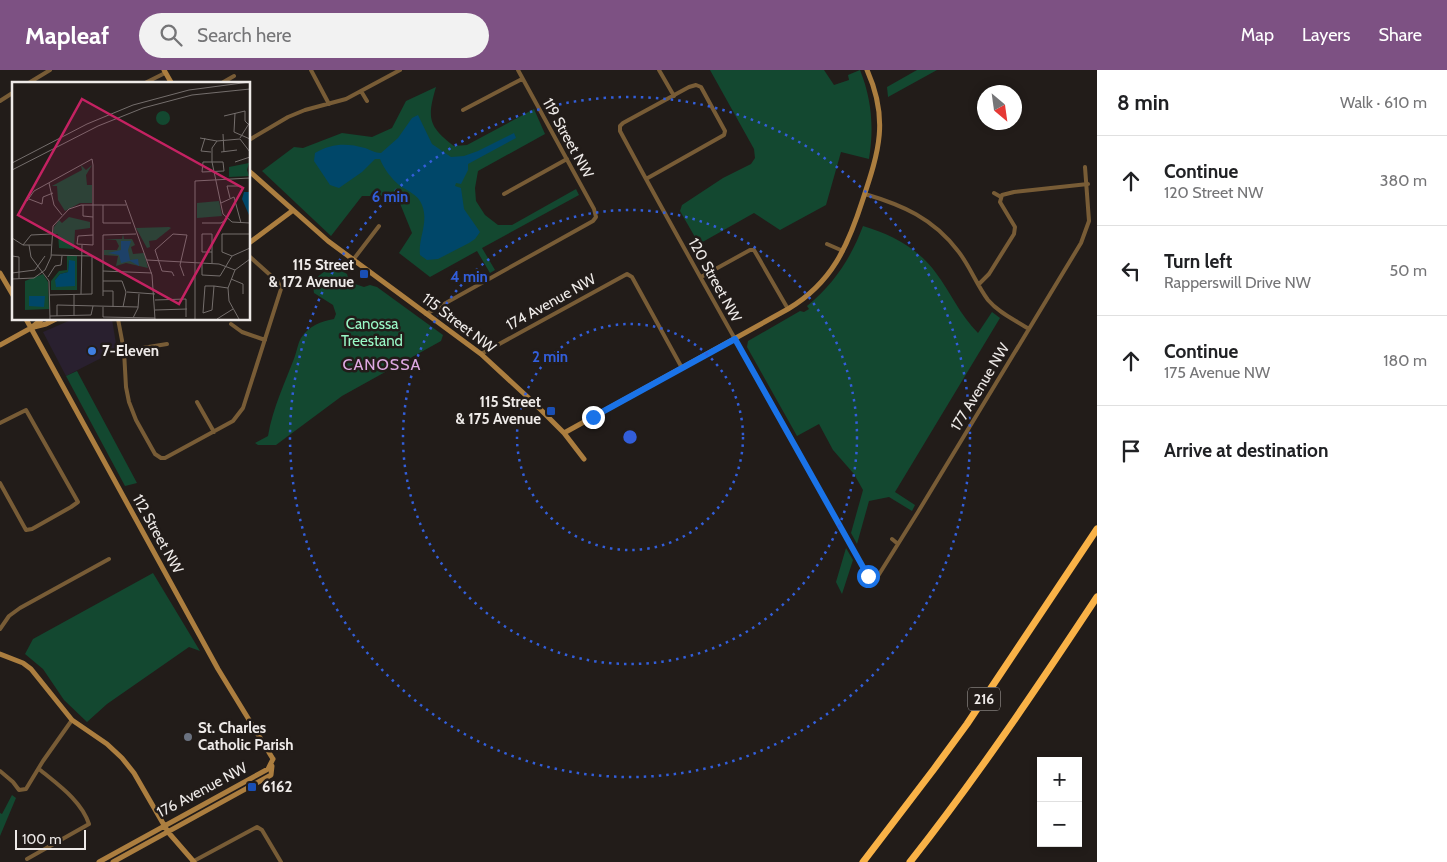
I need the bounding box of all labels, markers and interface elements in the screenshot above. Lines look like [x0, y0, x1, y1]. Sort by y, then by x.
search box [139, 13, 489, 58]
text: Mapleaf [25, 21, 109, 50]
icon: search [157, 21, 185, 49]
text: Search here [197, 24, 291, 47]
text: Map [1241, 24, 1274, 46]
text: Layers [1302, 24, 1351, 46]
text: Share [1379, 24, 1422, 46]
inset map [12, 82, 250, 320]
north arrow [977, 85, 1022, 130]
text: 8 min [1117, 90, 1169, 115]
text: Walk · 610 m [1340, 93, 1427, 112]
street label: 119 Street NW [539, 95, 598, 182]
text: Continue [1164, 160, 1238, 183]
icon: ahead [1117, 167, 1145, 195]
text: 380 m [1380, 171, 1427, 190]
text: 120 Street NW [1164, 183, 1264, 202]
text: 6 min [372, 188, 408, 206]
street label: 120 Street NW [685, 235, 746, 326]
text: Turn left [1164, 250, 1232, 273]
place label: 115 Street & 172 Avenue [269, 256, 354, 291]
icon: left [1117, 257, 1145, 285]
text: 50 m [1390, 261, 1427, 280]
marker: 115 Street & 172 Avenue [358, 268, 370, 280]
text: 4 min [450, 268, 488, 286]
street label: 174 Avenue NW [503, 270, 600, 334]
text: Rapperswill Drive NW [1164, 273, 1311, 292]
street label: 115 Street NW [418, 289, 500, 357]
park label: Canossa Treestand [341, 315, 403, 350]
street label: 177 Avenue NW [947, 339, 1014, 434]
text: Continue [1164, 340, 1238, 363]
place label: 7-Eleven [102, 342, 159, 360]
marker: 7-Eleven [86, 345, 98, 357]
icon: ahead [1117, 347, 1145, 375]
text: 2 min [532, 348, 568, 366]
text: 180 m [1383, 351, 1427, 370]
district label: CANOSSA [343, 355, 421, 374]
text: 175 Avenue NW [1164, 363, 1270, 382]
place label: 115 Street & 175 Avenue [456, 393, 541, 428]
marker: 115 Street & 175 Avenue [545, 405, 557, 417]
route end [582, 406, 605, 429]
centre of rings [621, 428, 639, 446]
icon: arrive [1117, 437, 1145, 465]
text: Arrive at destination [1164, 439, 1328, 462]
street label: 112 Street NW [129, 491, 188, 577]
route start [857, 565, 880, 588]
road number: 216 [968, 688, 1000, 710]
place label: St. Charles Catholic Parish [198, 719, 294, 754]
marker: St. Charles Catholic Parish [182, 731, 194, 743]
map controls [1037, 757, 1082, 847]
button: + [1037, 757, 1082, 802]
street label: 176 Avenue NW [154, 758, 251, 821]
place label: 6162 [262, 778, 292, 796]
marker: 6162 [246, 781, 258, 793]
button: − [1037, 802, 1082, 847]
scale bar [15, 827, 86, 850]
text: 100 m [22, 830, 62, 848]

